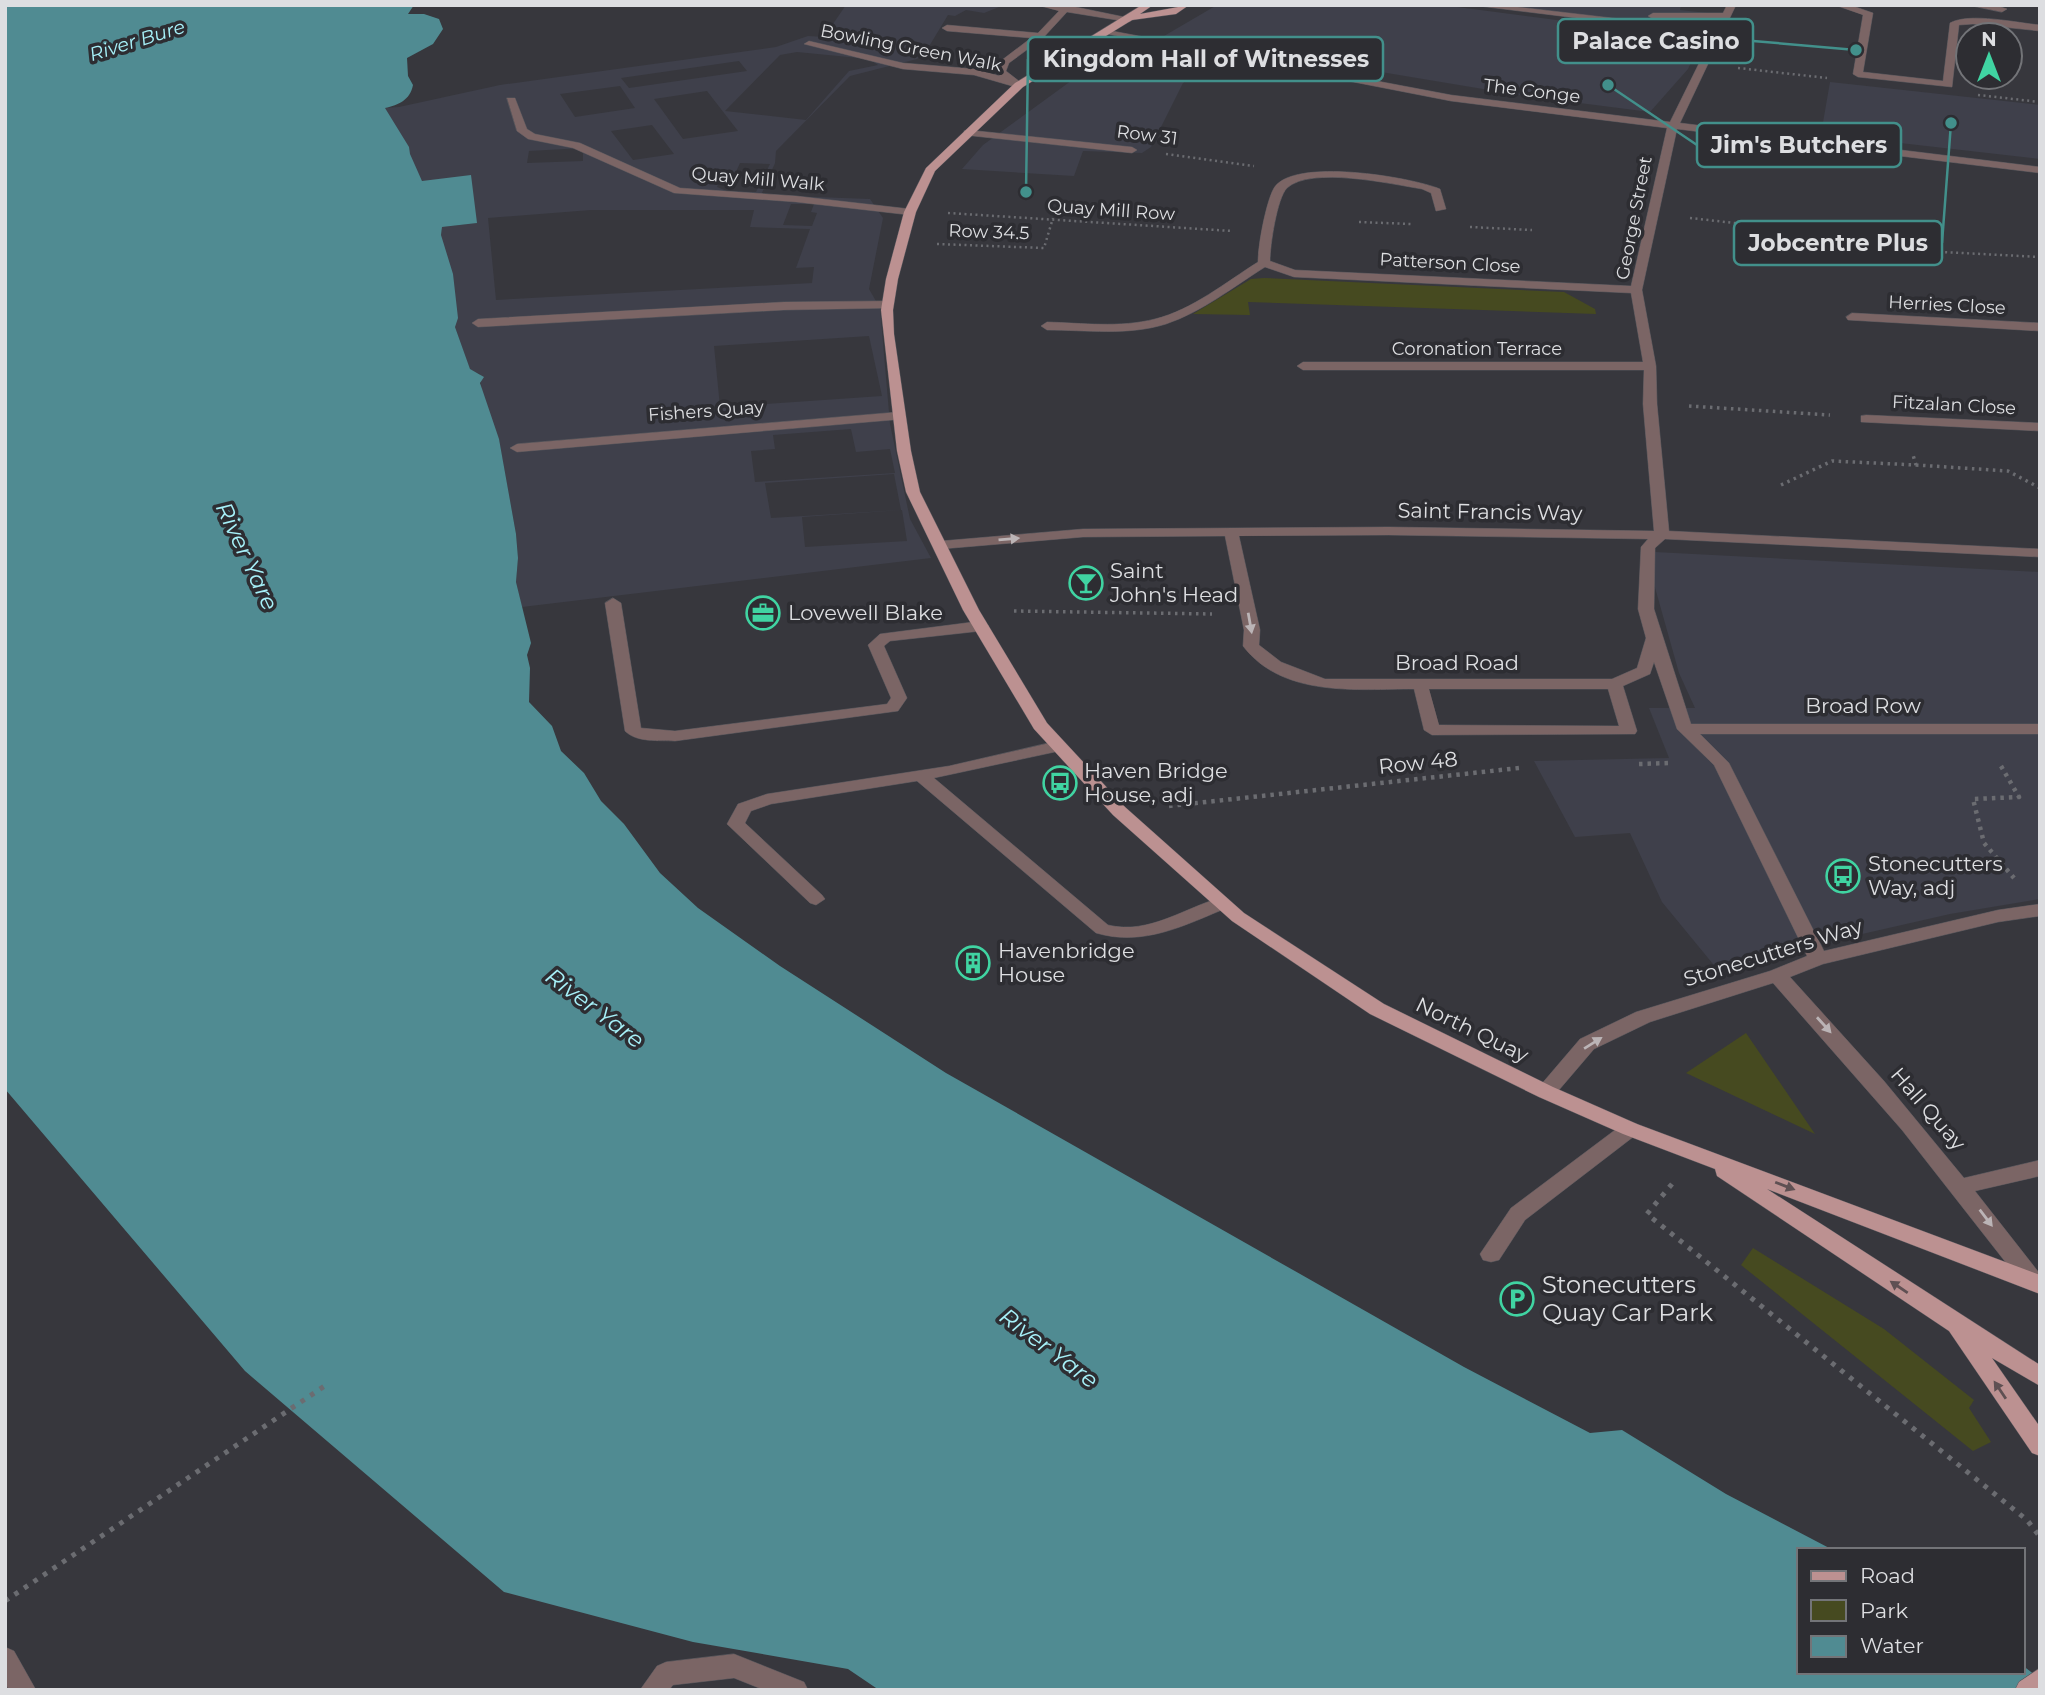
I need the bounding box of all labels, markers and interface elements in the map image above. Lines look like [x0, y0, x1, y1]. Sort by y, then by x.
water label: River Bure [86, 15, 188, 66]
callout: Palace Casino [1558, 19, 1753, 63]
street label: Bowling Green Walk [819, 20, 1004, 76]
north arrow [1954, 21, 2024, 91]
text: Palace Casino [1572, 27, 1740, 55]
text: N [1981, 28, 1997, 51]
callout: Kingdom Hall of Witnesses [1028, 37, 1383, 81]
text: Kingdom Hall of Witnesses [1043, 45, 1369, 73]
street label: The Conge [1482, 74, 1582, 108]
street label: Row 31 [1115, 120, 1179, 150]
callout: Jim's Butchers [1697, 123, 1901, 167]
text: Jim's Butchers [1710, 131, 1887, 159]
street label: George Street [1611, 154, 1657, 282]
street label: Quay Mill Walk [690, 162, 826, 196]
street label: Quay Mill Row [1046, 195, 1176, 225]
street label: Row 34.5 [948, 220, 1030, 244]
callout: Jobcentre Plus [1734, 221, 1942, 265]
text: Jobcentre Plus [1747, 229, 1928, 257]
street label: Patterson Close [1379, 248, 1521, 278]
street label: Herries Close [1888, 291, 2006, 319]
street label: Coronation Terrace [1392, 338, 1562, 360]
street label: Fitzalan Close [1891, 391, 2017, 419]
street label: Fishers Quay [647, 396, 765, 426]
water label: River Yare [210, 497, 284, 615]
street label: Saint Francis Way [1397, 497, 1583, 526]
one-way arrow [998, 533, 1020, 544]
place label: Saint John's Head [1109, 558, 1238, 607]
bar icon: Saint John's Head [1067, 564, 1105, 602]
office icon: Lovewell Blake [744, 594, 782, 632]
place label: Lovewell Blake [788, 600, 943, 625]
one-way arrow [1244, 612, 1255, 634]
street label: Broad Road [1395, 650, 1519, 675]
street label: Broad Row [1805, 693, 1921, 718]
street label: Row 48 [1377, 746, 1459, 779]
place label: Haven Bridge House, adj [1084, 758, 1228, 807]
bus stop icon: Haven Bridge House, adj [1041, 764, 1079, 802]
place label: Stonecutters Way, adj [1868, 851, 2003, 900]
bus stop icon: Stonecutters Way, adj [1824, 857, 1862, 895]
street label: Stonecutters Way [1680, 913, 1866, 992]
place label: Havenbridge House [998, 938, 1135, 987]
building icon: Havenbridge House [954, 944, 992, 982]
water label: River Yare [540, 962, 650, 1054]
street label: North Quay [1412, 992, 1533, 1068]
one-way arrow [1816, 1016, 1832, 1034]
one-way arrow [1583, 1037, 1603, 1050]
street label: Hall Quay [1886, 1062, 1971, 1156]
one-way arrow [1774, 1181, 1795, 1192]
one-way arrow [1978, 1209, 1992, 1227]
place label: Stonecutters Quay Car Park [1542, 1270, 1714, 1327]
parking icon: Stonecutters Quay Car Park [1498, 1280, 1536, 1318]
one-way arrow [1889, 1280, 1909, 1293]
water label: River Yare [994, 1302, 1104, 1394]
one-way arrow [1993, 1381, 2007, 1399]
legend [1797, 1548, 2024, 1674]
text: Road [1860, 1563, 1915, 1588]
text: Park [1860, 1598, 1908, 1623]
text: Water [1860, 1633, 1924, 1658]

